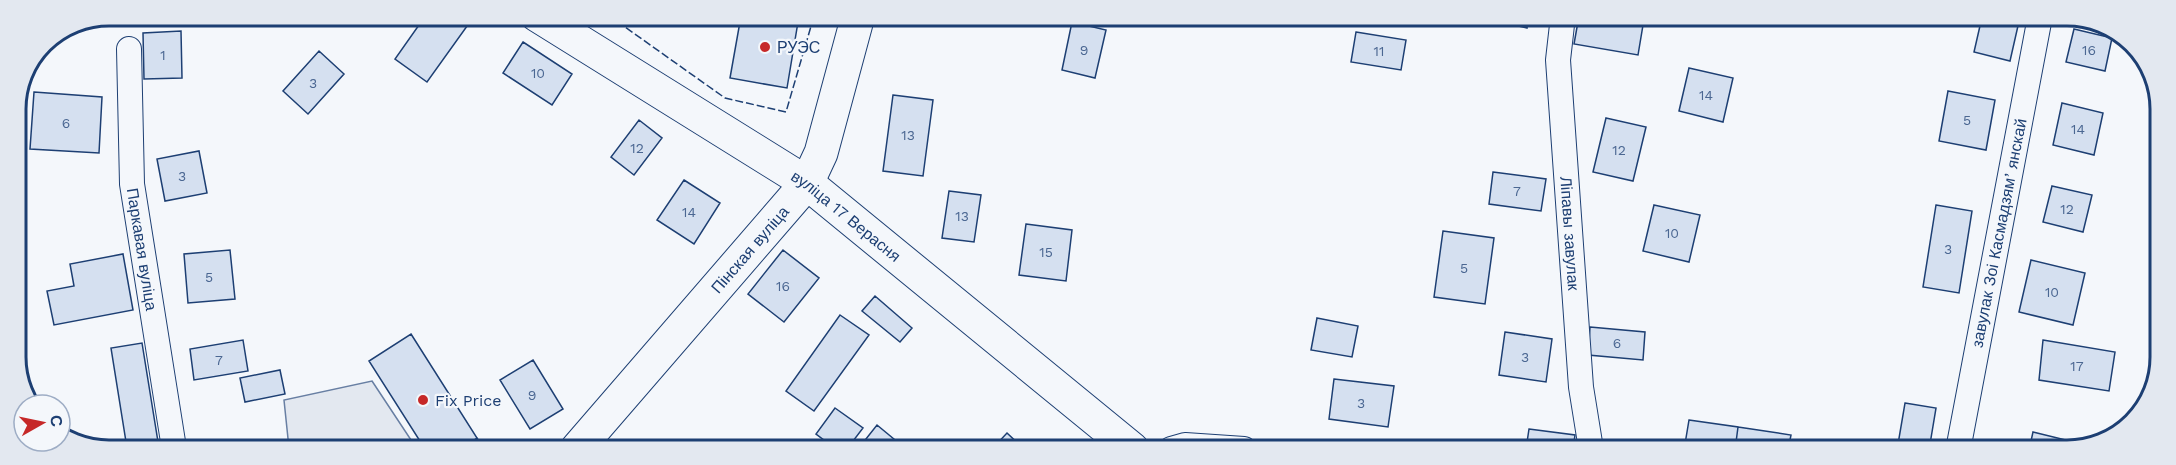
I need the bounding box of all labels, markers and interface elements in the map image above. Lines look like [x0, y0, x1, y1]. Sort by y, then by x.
place label: РУЭС [777, 38, 820, 57]
marker: РУЭС [758, 40, 772, 54]
house number: 9 [1080, 42, 1088, 58]
house number: 16 [2082, 42, 2096, 58]
house number: 11 [1374, 43, 1384, 59]
house number: 1 [160, 47, 166, 63]
house number: 10 [531, 65, 545, 81]
house number: 3 [309, 75, 317, 91]
house number: 14 [1699, 87, 1713, 103]
house number: 5 [1963, 112, 1971, 128]
house number: 6 [62, 115, 70, 131]
street label: завулак Зоі Касмадзямʼянскай [1967, 117, 2031, 349]
house number: 14 [2071, 121, 2085, 137]
house number: 13 [901, 127, 915, 143]
house number: 12 [630, 140, 644, 156]
house number: 12 [1612, 142, 1626, 158]
street label: вуліца 17 Верасня [788, 166, 905, 265]
house number: 3 [178, 168, 186, 184]
street label: Ліпавы завулак [1557, 176, 1584, 292]
house number: 7 [1513, 183, 1521, 199]
street label: Паркавая вуліца [123, 187, 161, 312]
house number: 12 [2060, 201, 2074, 217]
street label: Пінская вуліца [707, 202, 793, 297]
house number: 14 [682, 204, 696, 220]
house number: 13 [955, 208, 969, 224]
house number: 10 [1665, 225, 1679, 241]
house number: 3 [1944, 241, 1952, 257]
house number: 15 [1039, 244, 1053, 260]
house number: 5 [1460, 260, 1468, 276]
house number: 5 [205, 269, 213, 285]
house number: 16 [776, 278, 790, 294]
house number: 10 [2045, 284, 2059, 300]
house number: 6 [1613, 335, 1621, 351]
house number: 3 [1521, 349, 1529, 365]
house number: 7 [215, 352, 223, 368]
house number: 17 [2070, 358, 2084, 374]
house number: 9 [528, 387, 536, 403]
place label: Fix Price [435, 391, 501, 410]
north arrow [12, 393, 72, 453]
marker: Fix Price [416, 393, 430, 407]
house number: 3 [1357, 395, 1365, 411]
text: С [46, 414, 67, 428]

